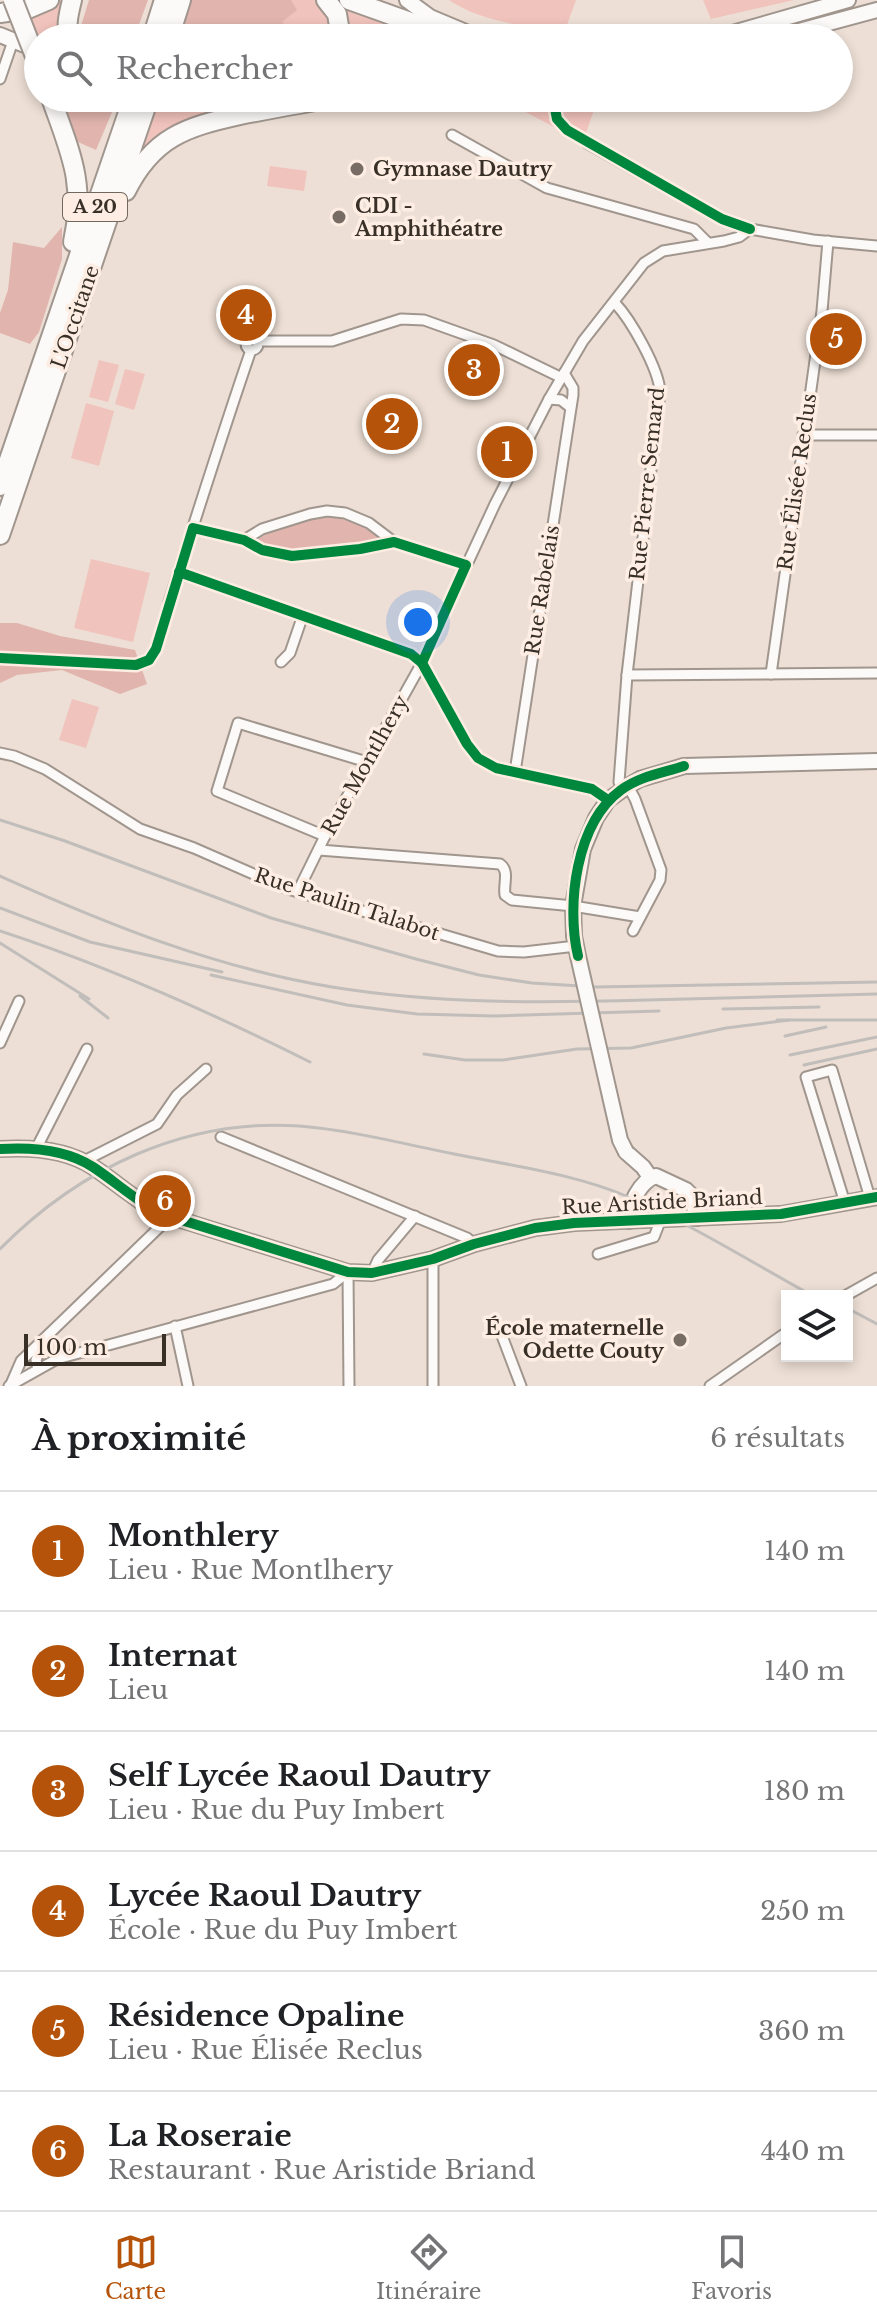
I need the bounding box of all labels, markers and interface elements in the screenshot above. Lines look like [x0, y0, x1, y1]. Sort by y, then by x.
search box [24, 24, 853, 112]
icon: search [52, 46, 96, 90]
text: Rechercher [116, 50, 293, 87]
place label: Gymnase Dautry [373, 157, 553, 181]
marker: Gymnase Dautry [348, 160, 366, 178]
road number: A 20 [63, 193, 127, 221]
place label: CDI - Amphithéatre [354, 194, 503, 241]
marker: CDI - Amphithéatre [330, 208, 348, 226]
street label: L'Occitane [46, 262, 104, 372]
pin: 4 [220, 285, 272, 345]
pin: 5 [810, 309, 862, 369]
pin: 3 [448, 340, 500, 400]
street label: Rue Pierre Semard [625, 386, 669, 582]
street label: Rue Élisée Reclus [772, 392, 821, 572]
pin: 2 [366, 394, 418, 454]
pin: 1 [481, 422, 533, 482]
street label: Rue Rabelais [520, 523, 564, 657]
your location [398, 602, 438, 642]
street label: Rue Montlhery [317, 691, 413, 839]
street label: Rue Paulin Talabot [252, 863, 443, 945]
pin: 6 [139, 1171, 191, 1231]
street label: Rue Aristide Briand [561, 1185, 763, 1219]
map controls [781, 1290, 853, 1362]
button: layers [781, 1290, 853, 1362]
place label: École maternelle Odette Couty [485, 1315, 665, 1363]
scale bar [24, 1330, 166, 1366]
marker: École maternelle Odette Couty [671, 1331, 689, 1349]
text: 100 m [36, 1334, 107, 1361]
text: À proximité [32, 1417, 246, 1459]
text: 6 résultats [710, 1422, 845, 1454]
text: Monthlery [108, 1517, 279, 1554]
text: 1 [52, 1535, 64, 1567]
text: 140 m [764, 1535, 845, 1567]
text: Lieu · Rue Montlhery [108, 1554, 393, 1586]
text: Internat [108, 1637, 237, 1674]
text: 2 [50, 1655, 66, 1687]
text: 140 m [764, 1655, 845, 1687]
text: Lieu [108, 1674, 168, 1706]
text: Self Lycée Raoul Dautry [108, 1757, 490, 1794]
text: 3 [50, 1775, 66, 1807]
text: 180 m [764, 1775, 845, 1807]
text: Lieu · Rue du Puy Imbert [108, 1794, 445, 1826]
text: Lycée Raoul Dautry [108, 1877, 421, 1914]
text: 4 [49, 1895, 67, 1927]
text: 250 m [760, 1895, 845, 1927]
text: École · Rue du Puy Imbert [108, 1914, 458, 1946]
text: Résidence Opaline [108, 1997, 405, 2034]
text: 5 [50, 2015, 66, 2047]
text: 360 m [758, 2015, 845, 2047]
text: Lieu · Rue Élisée Reclus [108, 2034, 423, 2066]
text: La Roseraie [108, 2117, 292, 2154]
text: 6 [49, 2135, 67, 2167]
text: 440 m [761, 2135, 845, 2167]
text: Restaurant · Rue Aristide Briand [108, 2154, 536, 2186]
tab: Carte [105, 2230, 166, 2305]
tab: Itinéraire [376, 2230, 481, 2305]
tab: Favoris [691, 2230, 772, 2305]

